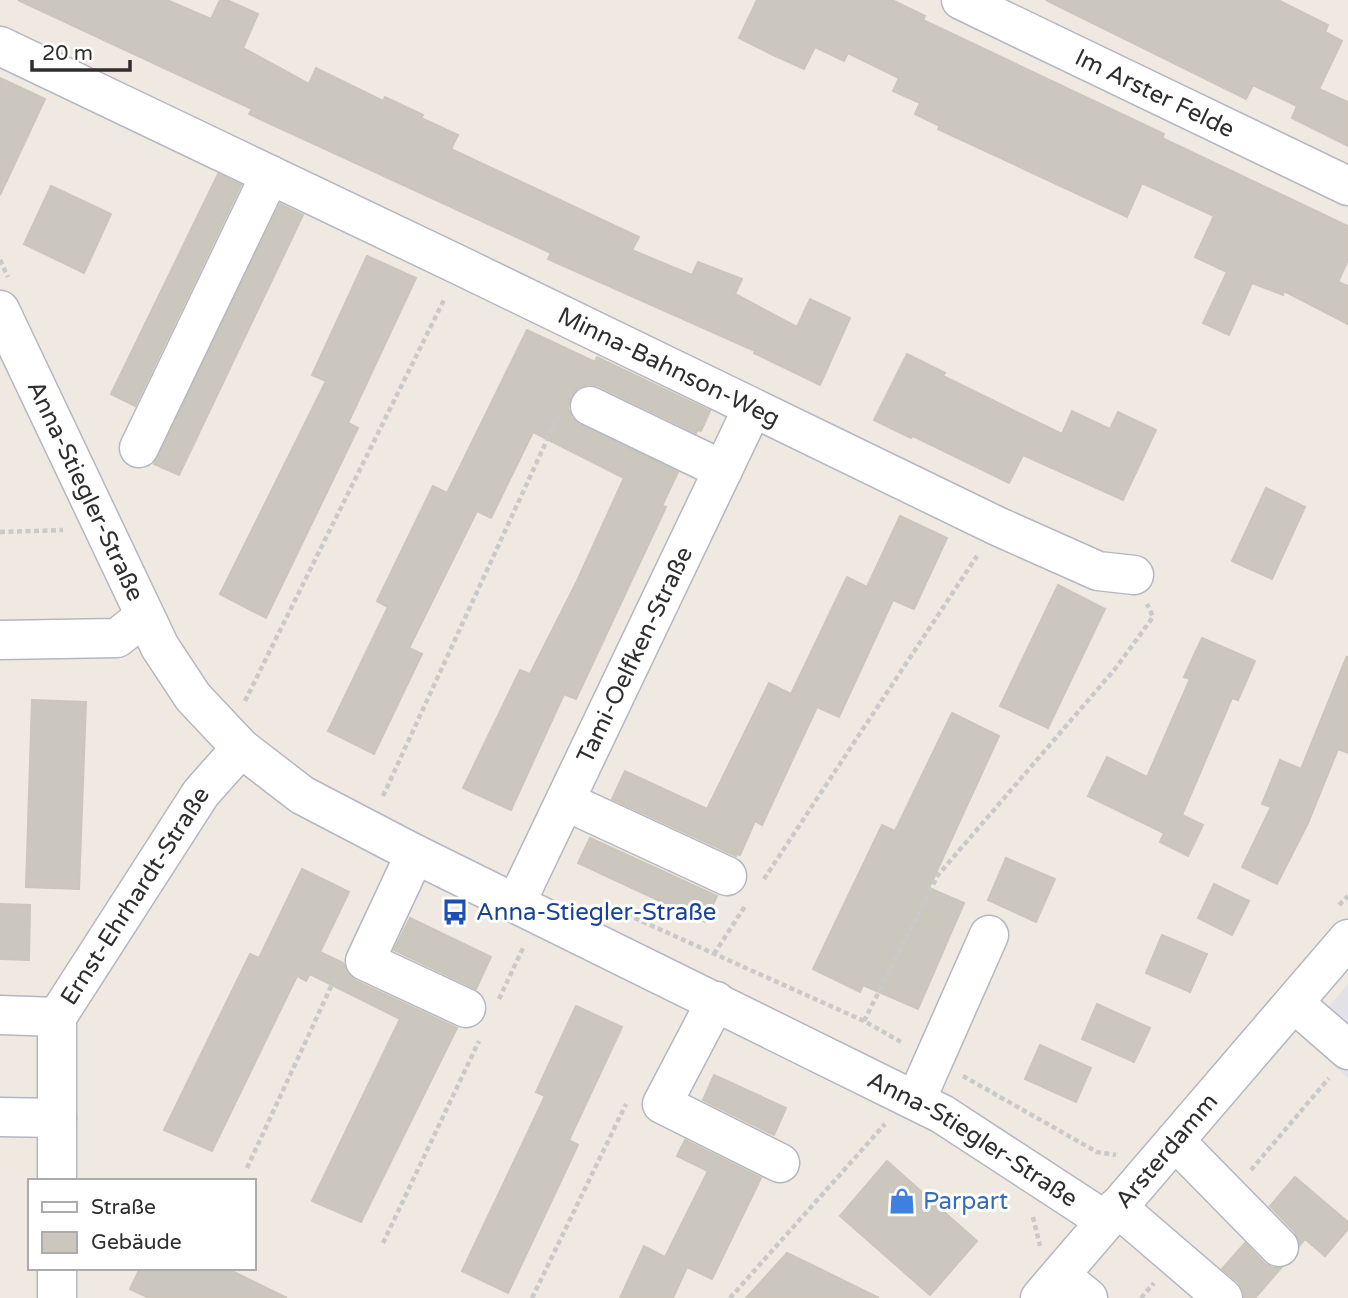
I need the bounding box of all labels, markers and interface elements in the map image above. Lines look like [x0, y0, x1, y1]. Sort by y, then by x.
scale bar [32, 28, 130, 72]
text: 20 m [42, 41, 93, 66]
street label: Im Arster Felde [1070, 43, 1239, 144]
street label: Minna-Bahnson-Weg [553, 301, 785, 434]
street label: Anna-Stiegler-Straße [21, 376, 150, 606]
street label: Tami-Oelfken-Straße [571, 542, 699, 768]
street label: Ernst-Ehrhardt-Straße [55, 782, 216, 1011]
bus stop icon: Anna-Stiegler-Straße [440, 897, 470, 927]
place label: Anna-Stiegler-Straße [476, 898, 716, 927]
street label: Anna-Stiegler-Straße [862, 1065, 1083, 1214]
street label: Arsterdamm [1109, 1088, 1224, 1215]
legend [28, 1179, 256, 1270]
shop icon: Parpart [887, 1186, 917, 1216]
place label: Parpart [923, 1187, 1008, 1216]
text: Straße [91, 1195, 156, 1220]
text: Gebäude [91, 1230, 182, 1255]

